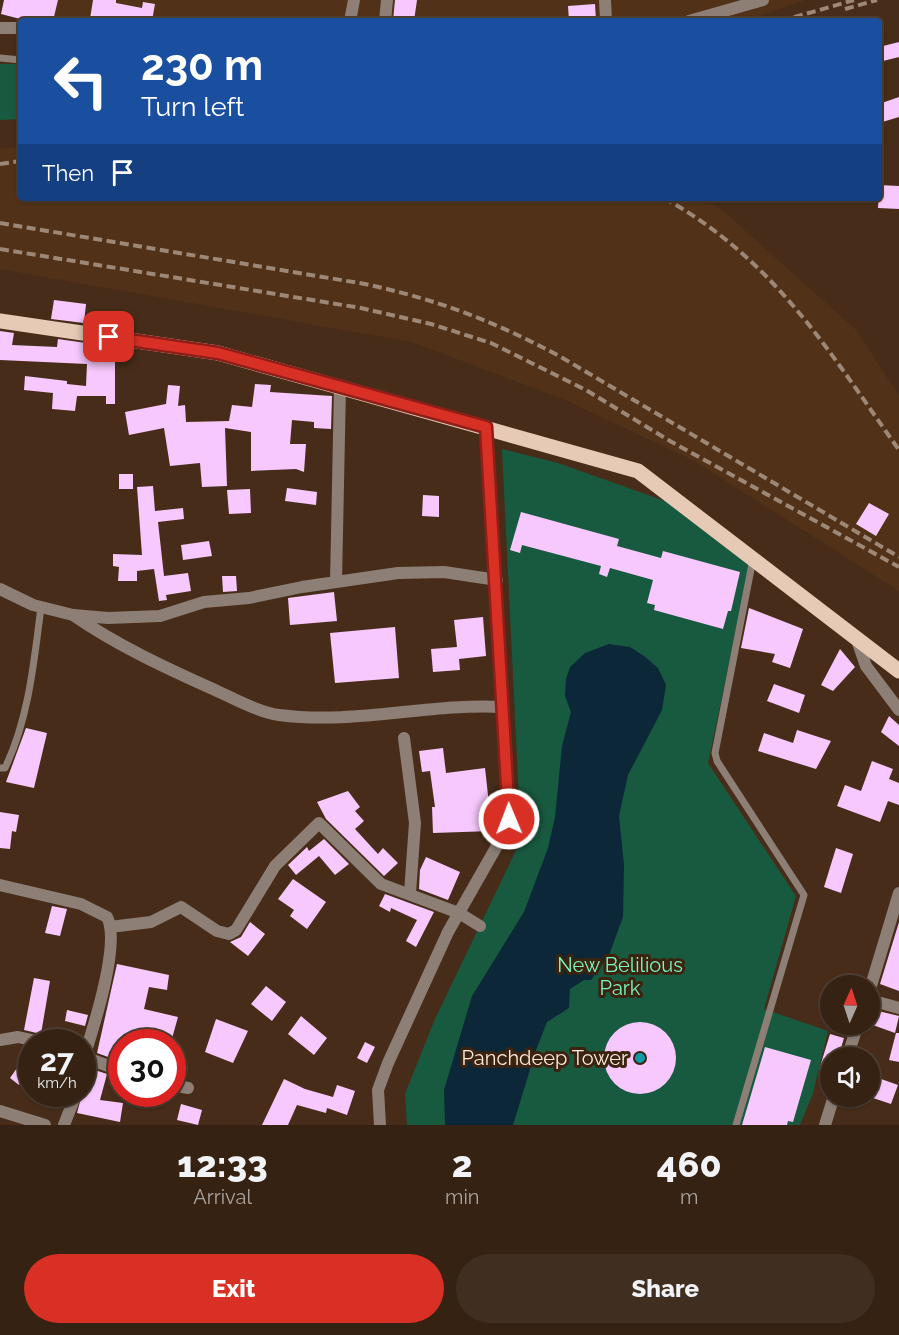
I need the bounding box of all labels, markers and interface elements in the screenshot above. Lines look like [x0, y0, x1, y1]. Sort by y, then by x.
text: 230 m [141, 41, 263, 90]
icon: left [42, 42, 120, 120]
text: Turn left [141, 91, 244, 122]
icon: arrive [106, 156, 139, 189]
text: Then [42, 160, 94, 186]
pin [83, 311, 134, 362]
icon: arrive [92, 320, 125, 353]
position arrow [477, 787, 541, 851]
park label: New Belilious Park [557, 953, 683, 1000]
north arrow [820, 975, 880, 1035]
map controls [820, 975, 880, 1107]
speed limit sign: 30 [108, 1029, 186, 1107]
text: 27 [40, 1043, 74, 1078]
place label: Panchdeep Tower [462, 1046, 628, 1070]
button: sound [820, 1047, 880, 1107]
marker: Panchdeep Tower [633, 1051, 647, 1065]
text: km/h [37, 1074, 77, 1092]
text: 12:33 [177, 1143, 268, 1185]
text: 2 [452, 1143, 473, 1185]
text: 460 [657, 1143, 722, 1185]
text: Arrival [193, 1185, 252, 1209]
text: min [445, 1185, 479, 1209]
text: m [680, 1185, 698, 1209]
button: Exit [24, 1254, 444, 1323]
button: Share [456, 1254, 875, 1323]

